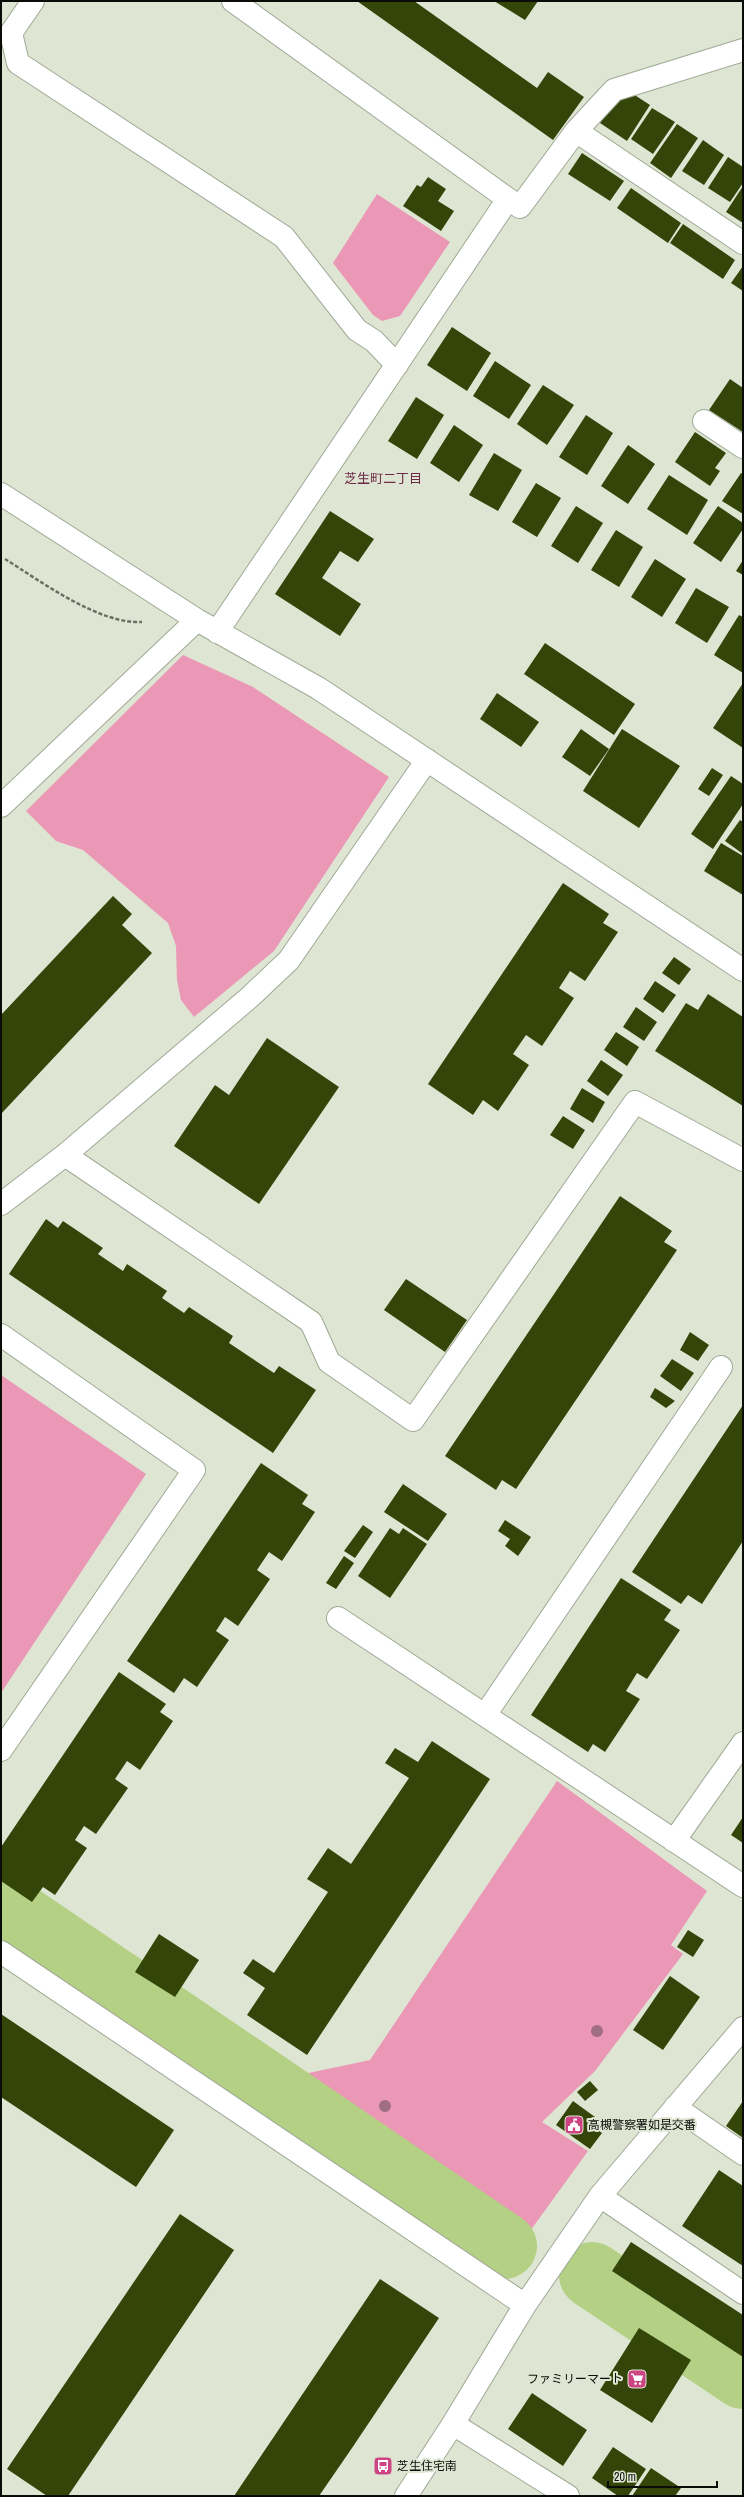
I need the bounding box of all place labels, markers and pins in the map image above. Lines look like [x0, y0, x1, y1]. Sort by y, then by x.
public building icon: 高槻警察署如是交番 [563, 2114, 585, 2136]
place label: 高槻警察署如是交番 [588, 2117, 696, 2133]
supermarket icon: ファミリーマート [626, 2368, 648, 2390]
place label: ファミリーマート [527, 2371, 623, 2387]
bus stop icon: 芝生住宅南 [372, 2455, 394, 2477]
place label: 芝生住宅南 [397, 2458, 457, 2474]

